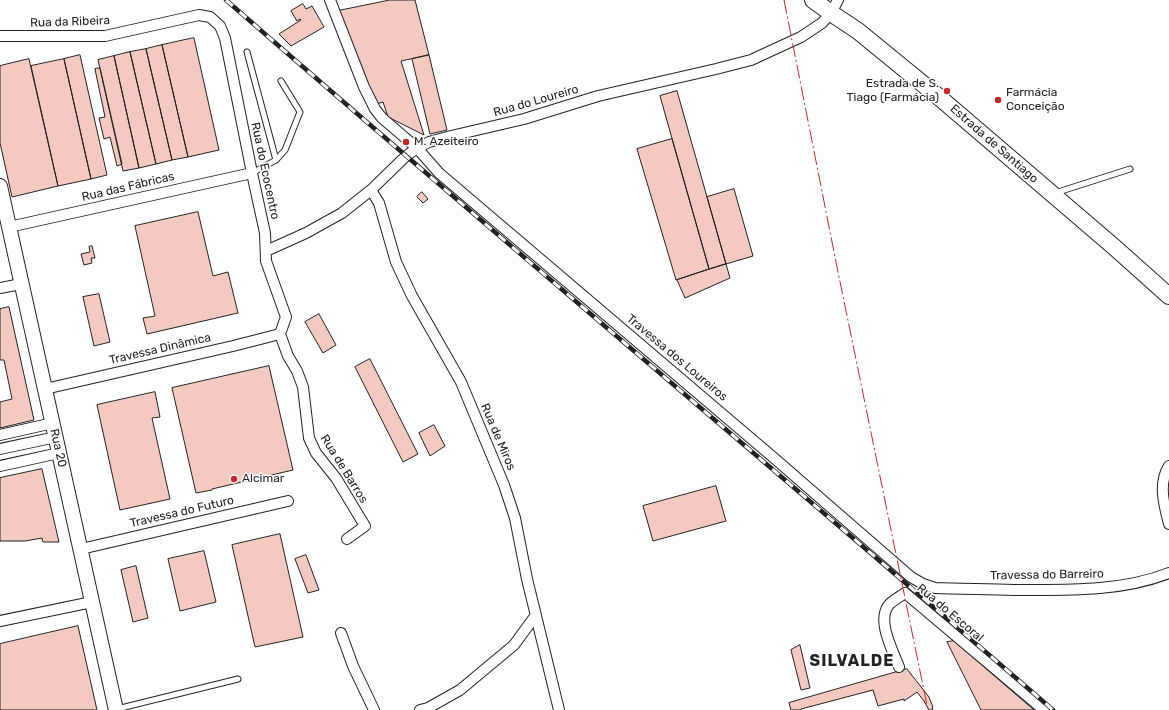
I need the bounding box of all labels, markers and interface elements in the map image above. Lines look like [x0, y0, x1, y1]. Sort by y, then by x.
street label: Rua da Ribeira [30, 13, 110, 31]
place label: Estrada de S. Tiago (Farmácia) [847, 77, 939, 105]
street label: Rua do Loureiro [492, 82, 580, 120]
marker: Estrada de S. Tiago (Farmácia) [942, 86, 952, 96]
place label: Farmácia Conceição [1006, 86, 1065, 114]
marker: Farmácia Conceição [993, 95, 1003, 105]
street label: Estrada de Santiago [947, 102, 1041, 186]
street label: Rua do Ecocentro [248, 121, 282, 221]
place label: M. Azeiteiro [414, 135, 479, 149]
marker: M. Azeiteiro [401, 137, 411, 147]
street label: Rua das Fábricas [80, 169, 176, 205]
street label: Travessa dos Loureiros [624, 312, 730, 404]
street label: Travessa Dinâmica [108, 330, 212, 368]
street label: Rua de Miros [477, 401, 519, 473]
street label: Rua 20 [47, 427, 69, 469]
street label: Rua de Barros [317, 432, 371, 506]
place label: Alcimar [242, 472, 284, 486]
marker: Alcimar [229, 474, 239, 484]
street label: Travessa do Futuro [129, 493, 235, 531]
street label: Travessa do Barreiro [990, 567, 1104, 583]
street label: Rua do Escoral [914, 581, 986, 645]
district label: SILVALDE [810, 651, 894, 671]

